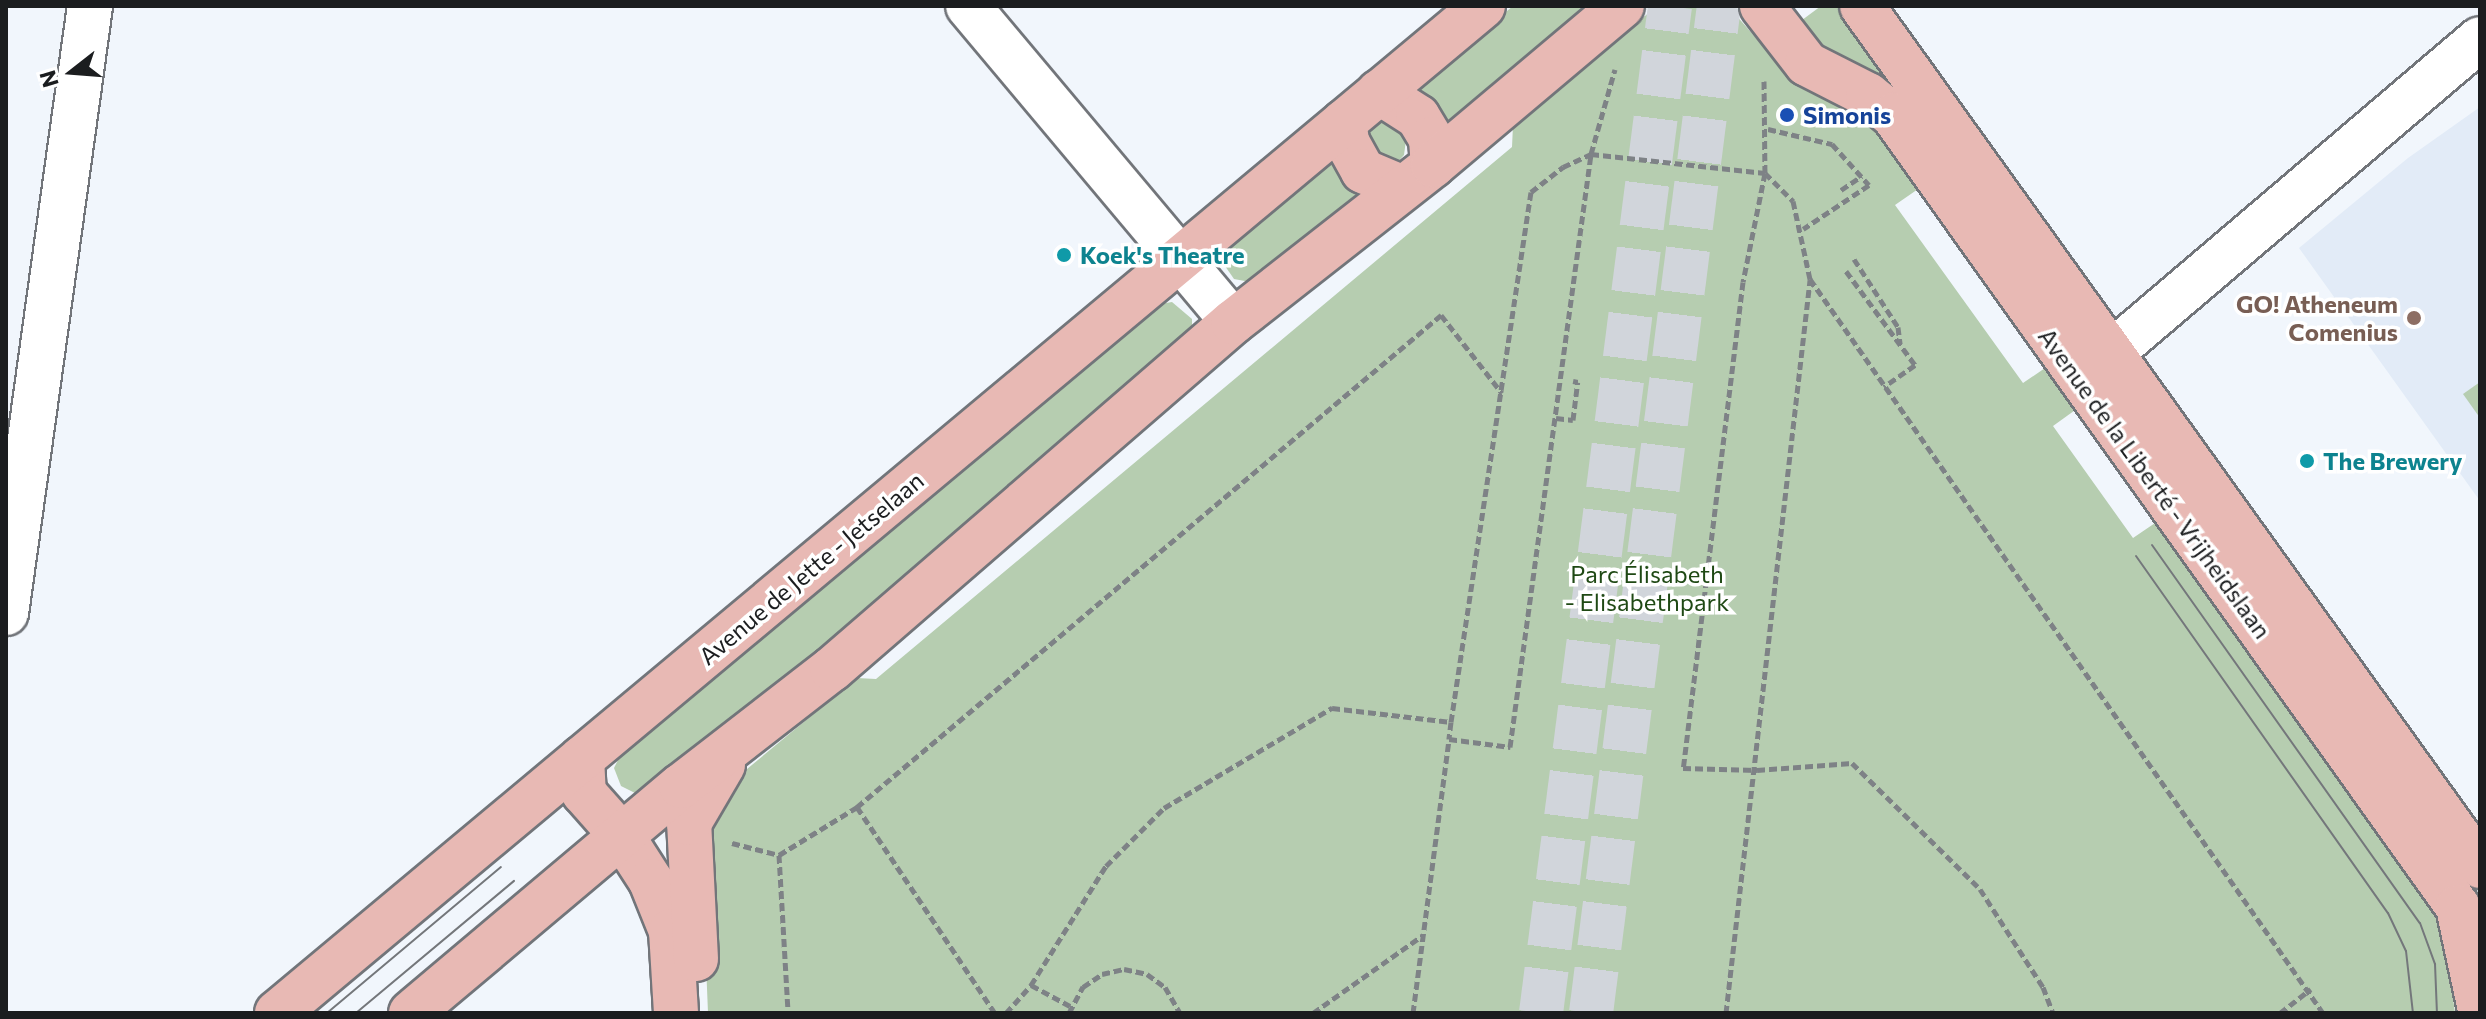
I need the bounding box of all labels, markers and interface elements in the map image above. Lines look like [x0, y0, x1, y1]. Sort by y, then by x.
north arrow [32, 32, 112, 112]
text: N [33, 67, 64, 91]
place label: Simonis [1803, 101, 1891, 129]
marker: Simonis [1778, 106, 1796, 124]
place label: Koek's Theatre [1080, 241, 1245, 269]
marker: Koek's Theatre [1055, 246, 1073, 264]
place label: GO! Atheneum Comenius [2236, 290, 2398, 346]
marker: GO! Atheneum Comenius [2405, 309, 2423, 327]
street label: Avenue de la Liberté - Vrijheidslaan [2033, 322, 2277, 644]
place label: The Brewery [2323, 447, 2462, 475]
marker: The Brewery [2298, 452, 2316, 470]
street label: Avenue de Jette - Jetselaan [693, 466, 929, 670]
park label: Parc Élisabeth - Elisabethpark [1565, 560, 1729, 616]

